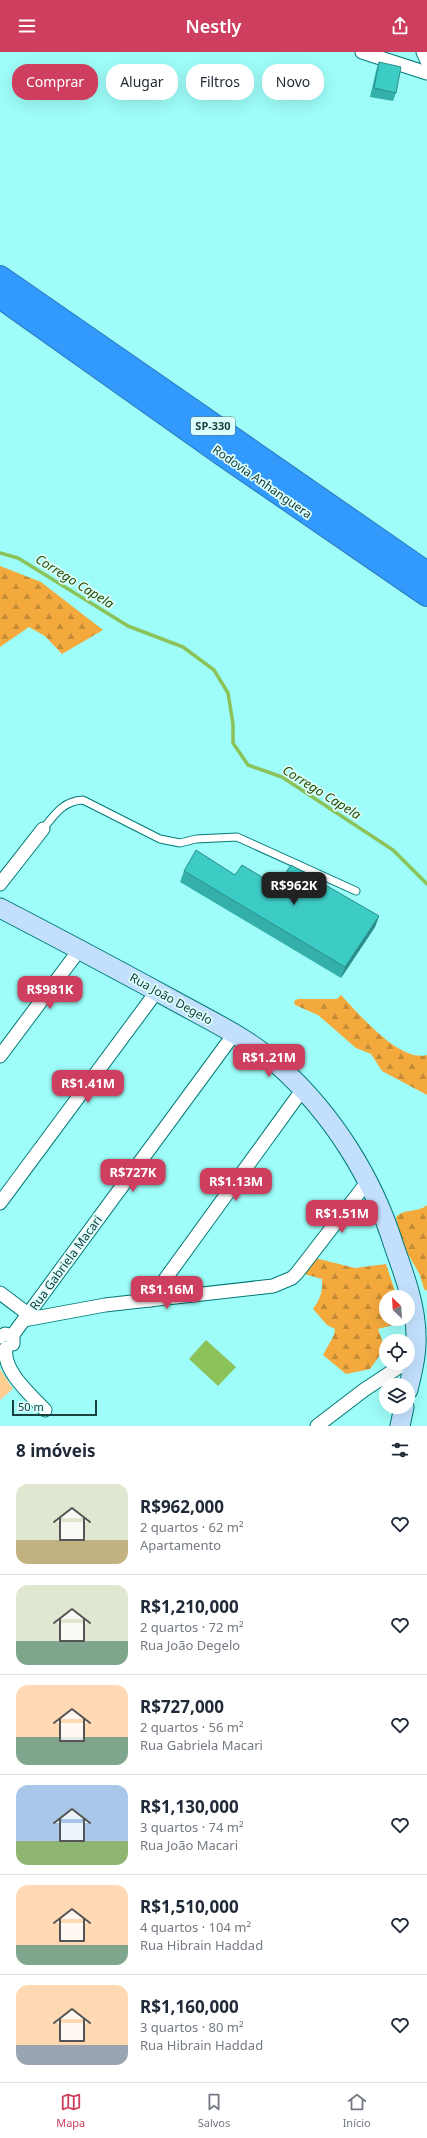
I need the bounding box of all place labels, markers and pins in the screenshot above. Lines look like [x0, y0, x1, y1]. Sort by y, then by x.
pin: R$962K [261, 872, 327, 906]
pin: R$981K [17, 976, 83, 1010]
pin: R$1.21M [232, 1044, 306, 1078]
pin: R$1.41M [51, 1070, 125, 1104]
pin: R$727K [100, 1159, 166, 1193]
pin: R$1.13M [199, 1168, 273, 1202]
pin: R$1.51M [305, 1200, 379, 1234]
pin: R$1.16M [130, 1276, 204, 1310]

